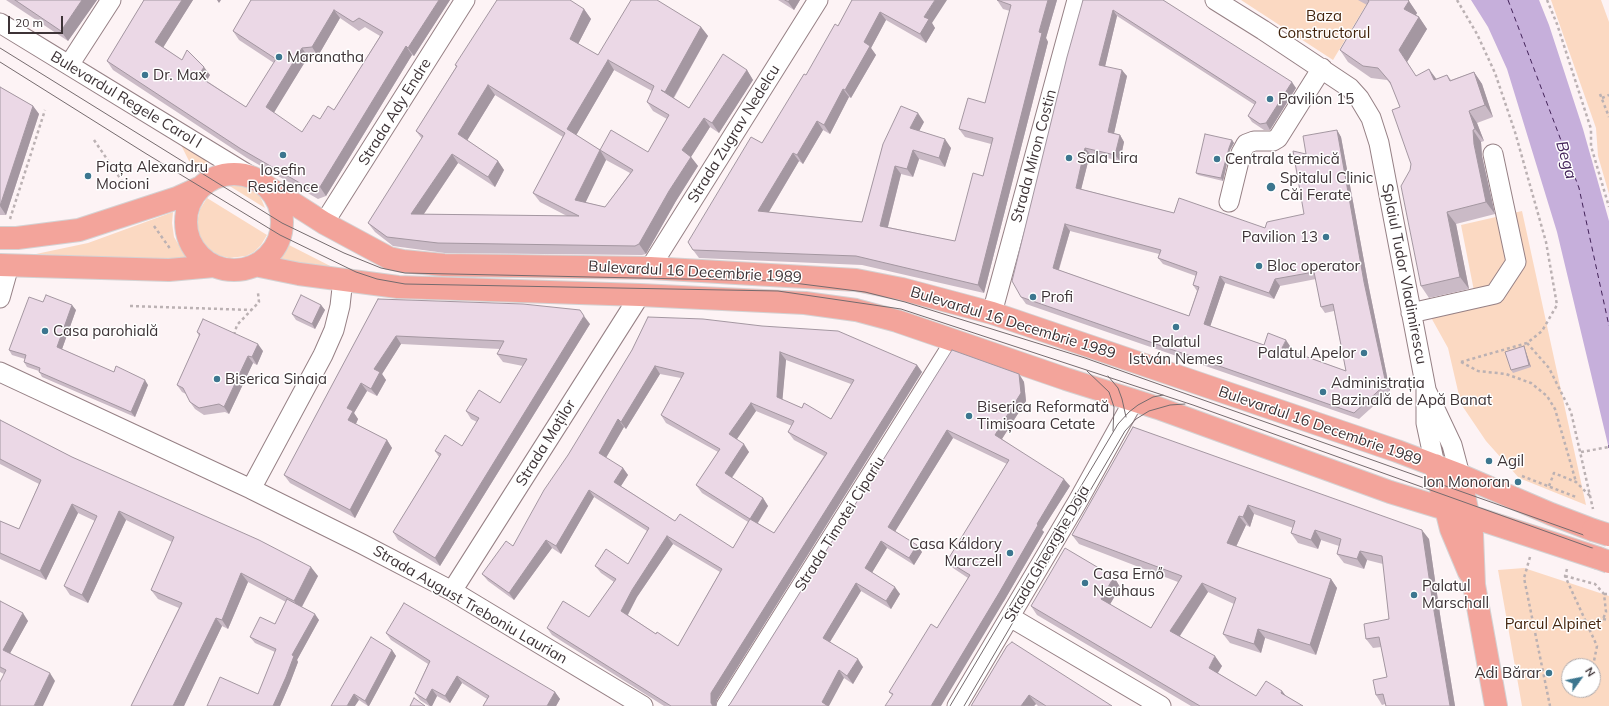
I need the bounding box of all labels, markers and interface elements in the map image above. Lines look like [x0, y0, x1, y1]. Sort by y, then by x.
park label: Baza Constructorul [1278, 7, 1370, 42]
scale bar [10, 8, 65, 34]
text: 20 m [15, 15, 43, 30]
street label: Bulevardul Regele Carol I [47, 48, 205, 152]
place label: Maranatha [287, 48, 364, 66]
marker: Maranatha [274, 52, 284, 62]
street label: Strada Ady Endre [355, 55, 435, 169]
street label: Strada Zugrav Nedelcu [684, 62, 784, 206]
place label: Dr. Max [153, 66, 207, 84]
marker: Dr. Max [140, 70, 150, 80]
street label: Strada Miron Costin [1008, 87, 1060, 225]
place label: Pavilion 15 [1278, 90, 1354, 108]
marker: Pavilion 15 [1265, 94, 1275, 104]
water label: Bega [1551, 139, 1581, 181]
place label: Sala Lira [1077, 149, 1138, 167]
marker: Iosefin Residence [278, 150, 288, 160]
place label: Centrala termică [1225, 150, 1340, 168]
marker: Sala Lira [1064, 153, 1074, 163]
marker: Centrala termică [1212, 154, 1222, 164]
place label: Piața Alexandru Mocioni [96, 158, 208, 193]
place label: Iosefin Residence [248, 161, 318, 196]
place label: Spitalul Clinic Căi Ferate [1280, 169, 1373, 204]
marker: Piața Alexandru Mocioni [83, 171, 93, 181]
marker: Spitalul Clinic Căi Ferate [1265, 181, 1277, 193]
street label: Splaiul Tudor Vladimirescu [1378, 182, 1430, 366]
place label: Pavilion 13 [1242, 228, 1318, 246]
marker: Pavilion 13 [1321, 232, 1331, 242]
street label: Bulevardul 16 Decembrie 1989 [588, 257, 802, 287]
place label: Bloc operator [1267, 257, 1360, 275]
marker: Bloc operator [1254, 261, 1264, 271]
street label: Bulevardul 16 Decembrie 1989 [908, 283, 1118, 363]
place label: Profi [1041, 288, 1073, 306]
marker: Profi [1028, 292, 1038, 302]
place label: Casa parohială [53, 322, 158, 340]
marker: Palatul István Nemes [1171, 322, 1181, 332]
marker: Casa parohială [40, 326, 50, 336]
place label: Palatul István Nemes [1129, 333, 1223, 368]
place label: Palatul Apelor [1258, 344, 1356, 362]
marker: Palatul Apelor [1359, 348, 1369, 358]
place label: Biserica Sinaia [225, 370, 327, 388]
marker: Biserica Sinaia [212, 374, 222, 384]
place label: Administrația Bazinală de Apă Banat [1331, 374, 1492, 409]
street label: Bulevardul 16 Decembrie 1989 [1216, 383, 1424, 469]
marker: Administrația Bazinală de Apă Banat [1318, 387, 1328, 397]
street label: Strada Moților [512, 396, 580, 490]
place label: Biserica Reformată Timișoara Cetate [977, 398, 1109, 433]
marker: Biserica Reformată Timișoara Cetate [964, 411, 974, 421]
place label: Agil [1497, 452, 1524, 470]
street label: Strada Timotei Cipariu [791, 453, 889, 595]
marker: Agil [1484, 456, 1494, 466]
place label: Ion Monoran [1423, 473, 1510, 491]
marker: Ion Monoran [1513, 477, 1523, 487]
street label: Strada Gheorghe Doja [1000, 482, 1094, 626]
place label: Casa Káldory Marczell [909, 535, 1002, 570]
street label: Strada August Treboniu Laurian [370, 542, 570, 668]
marker: Casa Káldory Marczell [1005, 548, 1015, 558]
place label: Casa Ernő Neuhaus [1093, 565, 1164, 600]
place label: Palatul Marschall [1422, 577, 1489, 612]
marker: Casa Ernő Neuhaus [1080, 578, 1090, 588]
marker: Palatul Marschall [1409, 590, 1419, 600]
park label: Parcul Alpinet [1505, 615, 1601, 633]
north arrow [1561, 658, 1601, 698]
place label: Adi Bărar [1475, 664, 1541, 682]
text: N [1582, 665, 1598, 679]
marker: Adi Bărar [1544, 668, 1554, 678]

